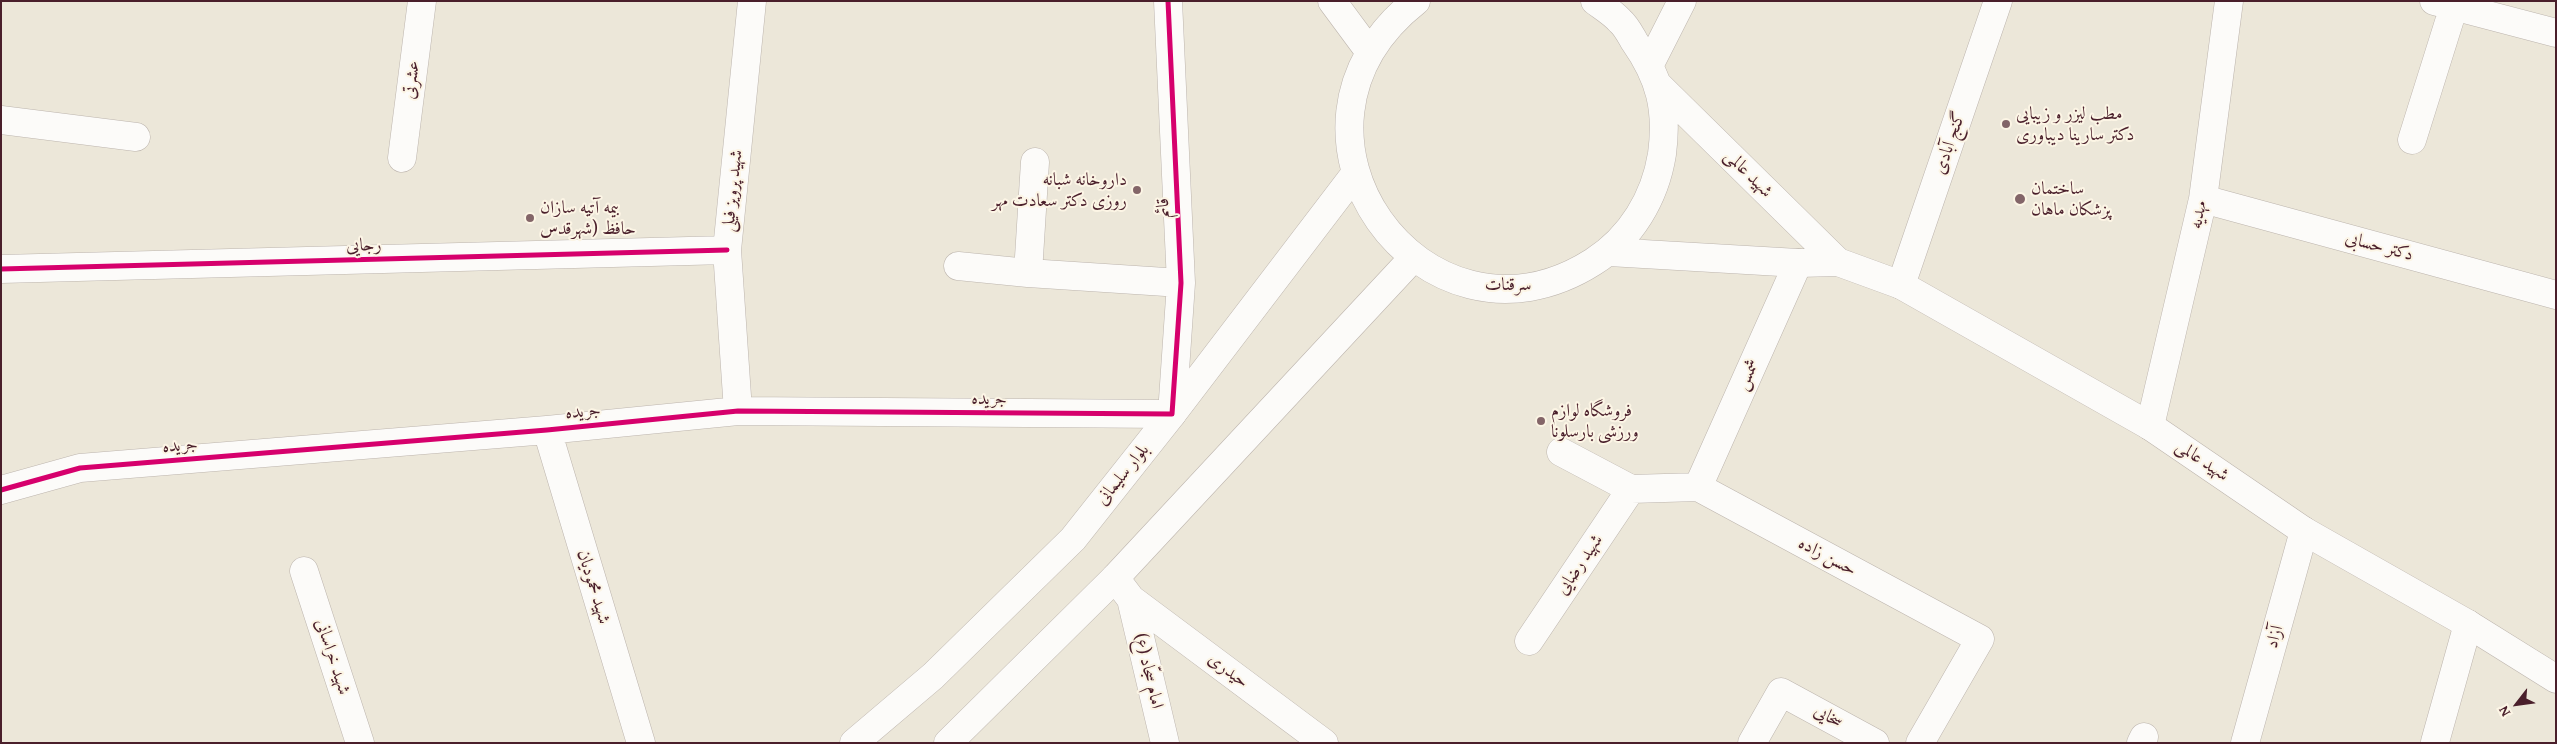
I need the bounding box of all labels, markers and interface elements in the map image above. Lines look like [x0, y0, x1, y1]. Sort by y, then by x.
street label: عشرتی [399, 60, 425, 100]
place label: مطب لیزر و زیبایی دکتر سارینا دیباوری [2016, 103, 2134, 146]
street label: گنج آبادی [1929, 109, 1971, 177]
marker: مطب لیزر و زیبایی دکتر سارینا دیباوری [2000, 118, 2012, 130]
street label: شهید عالمی [1719, 145, 1777, 203]
street label: شهید پرویز فیلی [718, 149, 748, 233]
place label: داروخانه شبانه روزی دکتر سعادت مهر [992, 169, 1127, 212]
place label: ساختمان پزشکان ماهان [2031, 178, 2111, 220]
marker: داروخانه شبانه روزی دکتر سعادت مهر [1131, 184, 1143, 196]
marker: ساختمان پزشکان ماهان [2013, 192, 2027, 206]
place label: بیمه آتیه سازان حافظ (شهرقدس [540, 197, 636, 240]
street label: قائم [1153, 197, 1175, 219]
street label: مهدیه [2186, 199, 2212, 231]
marker: بیمه آتیه سازان حافظ (شهرقدس [524, 212, 536, 224]
street label: دکتر حسابی [2343, 228, 2415, 266]
street label: رجایی [346, 235, 382, 257]
street label: سرقنات [1485, 274, 1531, 296]
street label: شمس [1732, 356, 1764, 394]
street label: جریده [971, 388, 1007, 410]
street label: جریده [564, 399, 602, 425]
place label: فروشگاه لوازم ورزشی بارسلونا [1551, 400, 1639, 442]
marker: فروشگاه لوازم ورزشی بارسلونا [1535, 415, 1547, 427]
street label: جریده [161, 434, 199, 458]
street label: شهید عالمی [2171, 435, 2233, 487]
street label: بلوار سلیمانی [1092, 440, 1154, 510]
street label: شهید رضایی [1552, 531, 1608, 599]
street label: حسن زاده [1794, 533, 1860, 581]
street label: شهید محمودیان [571, 547, 615, 627]
street label: شهید خراسانی [310, 616, 354, 698]
street label: آزاد [2261, 623, 2289, 651]
street label: امام سجّاد (ع) [1129, 631, 1167, 711]
street label: حیدری [1203, 649, 1253, 693]
north arrow [2492, 679, 2542, 729]
street label: سخایی [1810, 700, 1846, 734]
text: N [2493, 702, 2515, 721]

